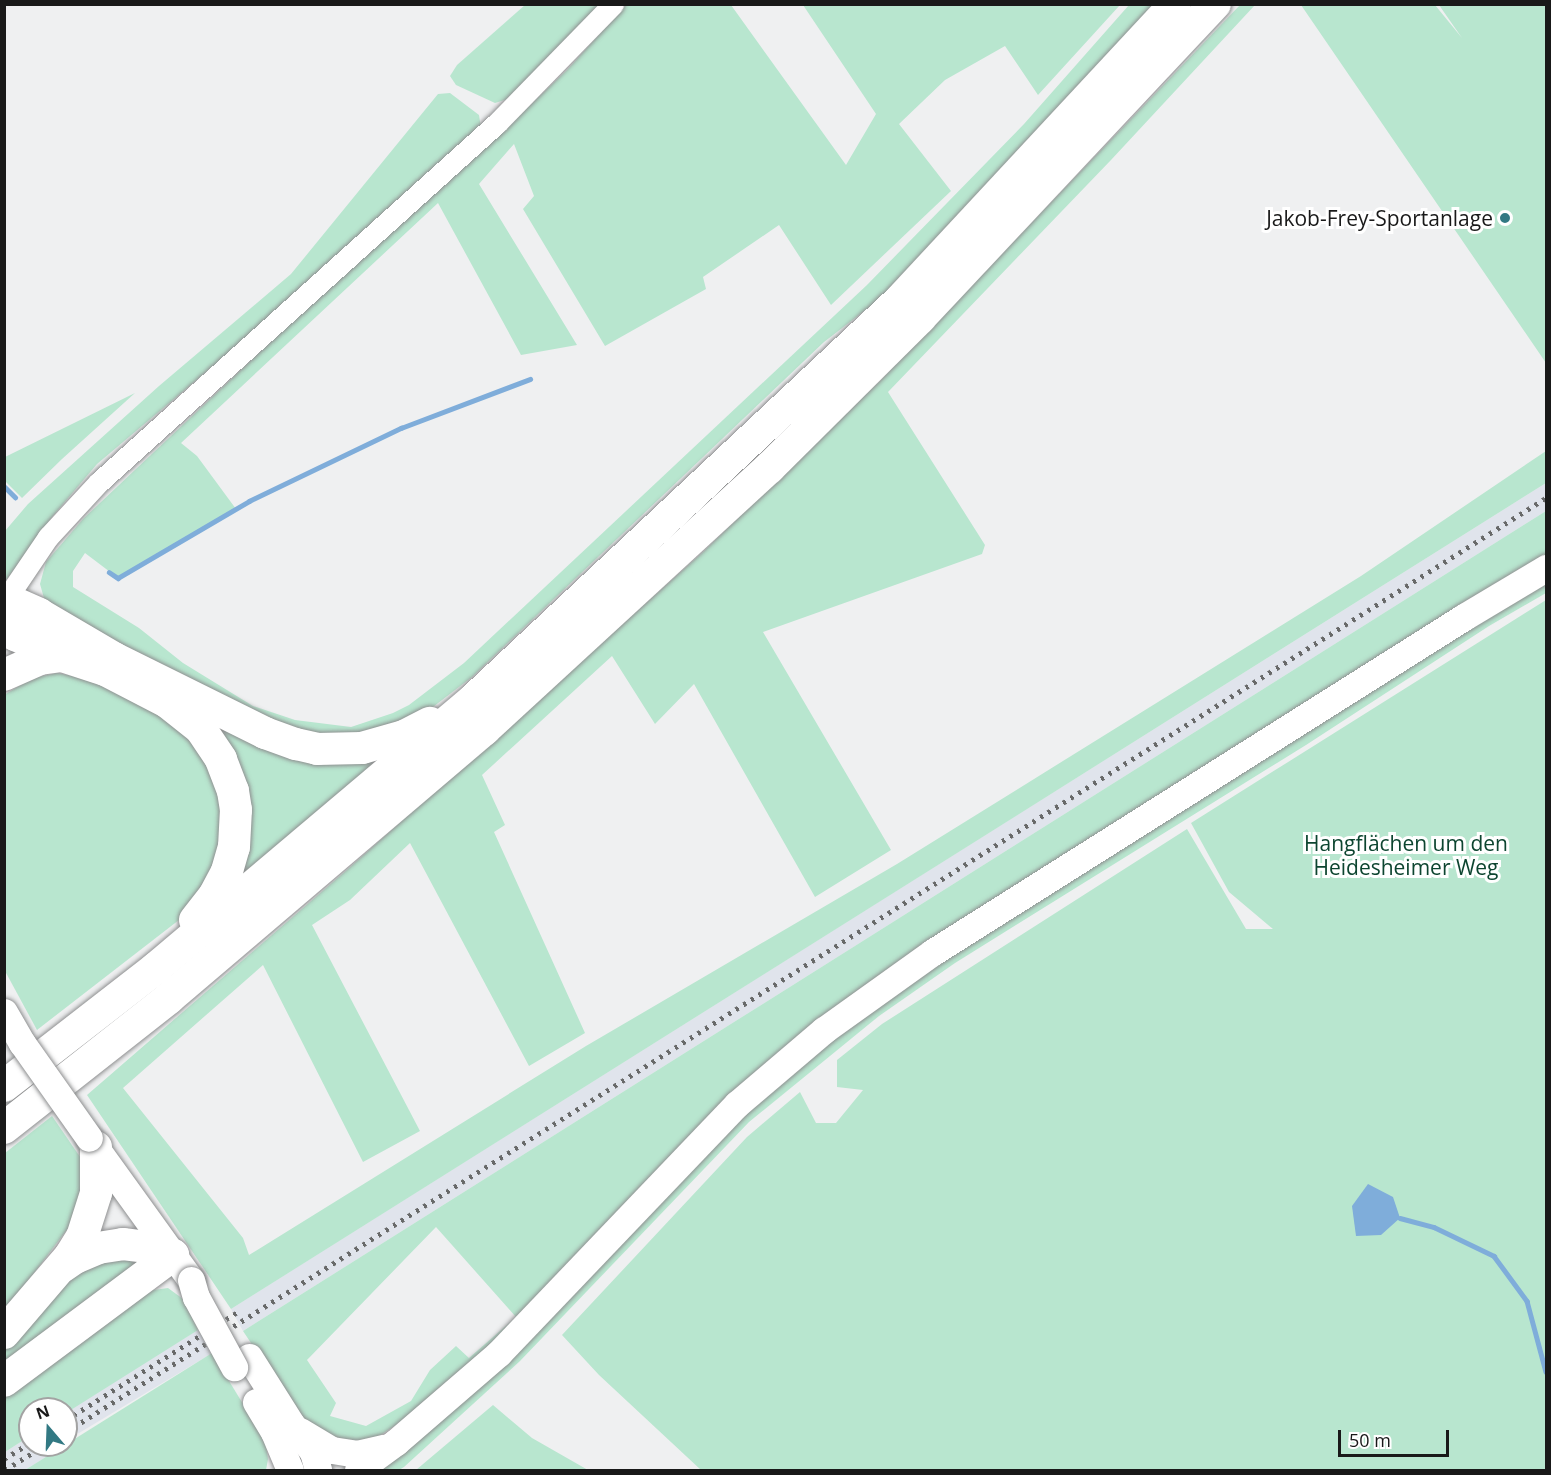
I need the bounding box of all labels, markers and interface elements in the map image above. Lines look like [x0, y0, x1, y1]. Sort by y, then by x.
place label: Jakob-Frey-Sportanlage [1266, 205, 1493, 231]
marker: Jakob-Frey-Sportanlage [1498, 211, 1512, 225]
park label: Hangflächen um den Heidesheimer Weg [1304, 830, 1508, 880]
north arrow [18, 1397, 78, 1457]
text: N [33, 1399, 53, 1424]
scale bar [1341, 1418, 1452, 1456]
text: 50 m [1349, 1428, 1391, 1452]

